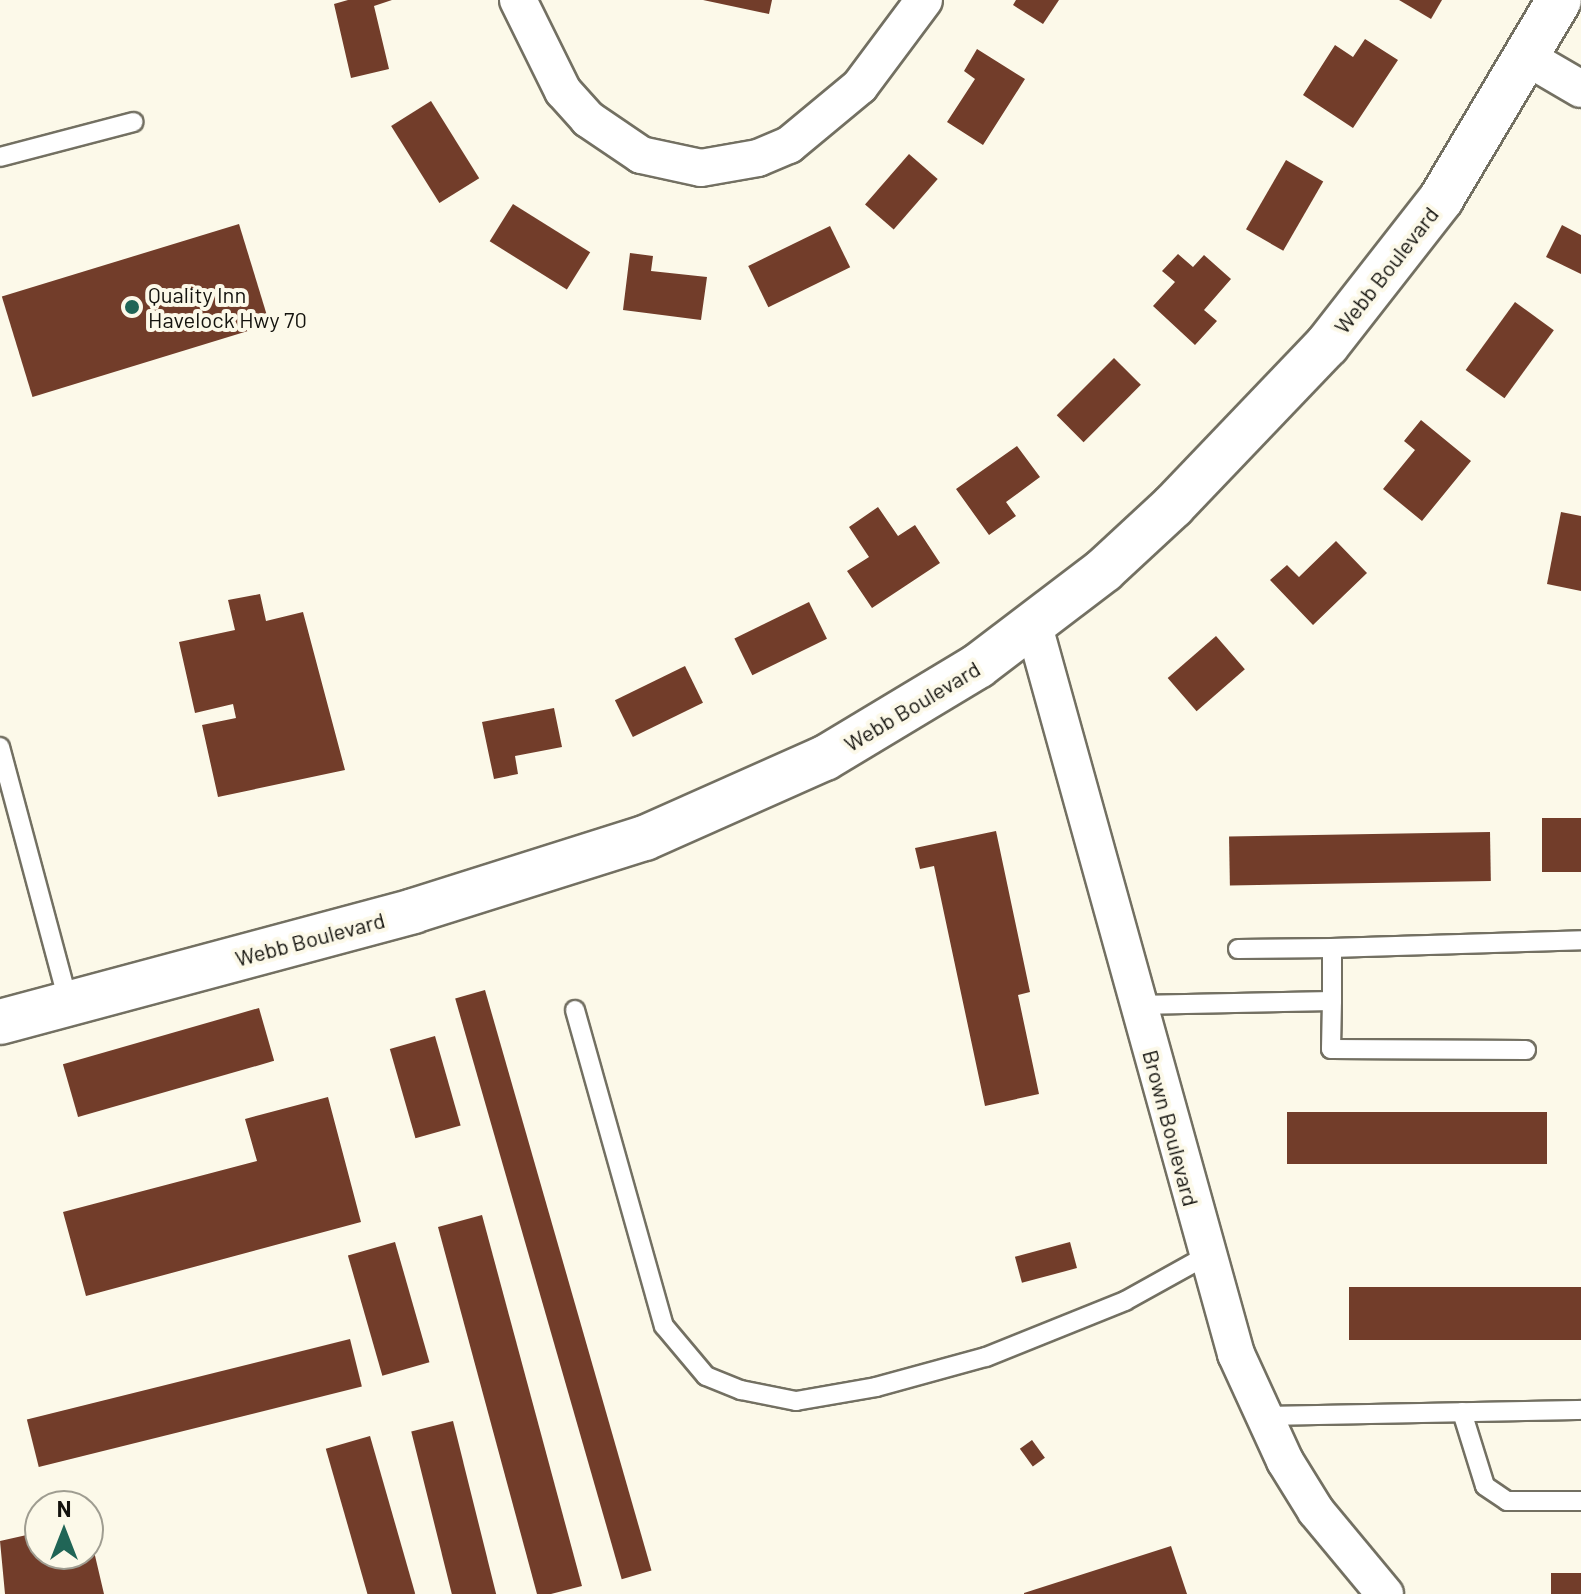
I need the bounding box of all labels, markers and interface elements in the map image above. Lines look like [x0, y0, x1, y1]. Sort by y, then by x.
street label: Webb Boulevard [1328, 201, 1444, 339]
place label: Quality Inn Havelock Hwy 70 [148, 281, 307, 332]
marker: Quality Inn Havelock Hwy 70 [123, 298, 141, 316]
street label: Webb Boulevard [839, 655, 985, 757]
street label: Webb Boulevard [232, 906, 388, 972]
street label: Brown Boulevard [1137, 1047, 1205, 1209]
north arrow [24, 1490, 104, 1570]
text: N [57, 1495, 71, 1521]

